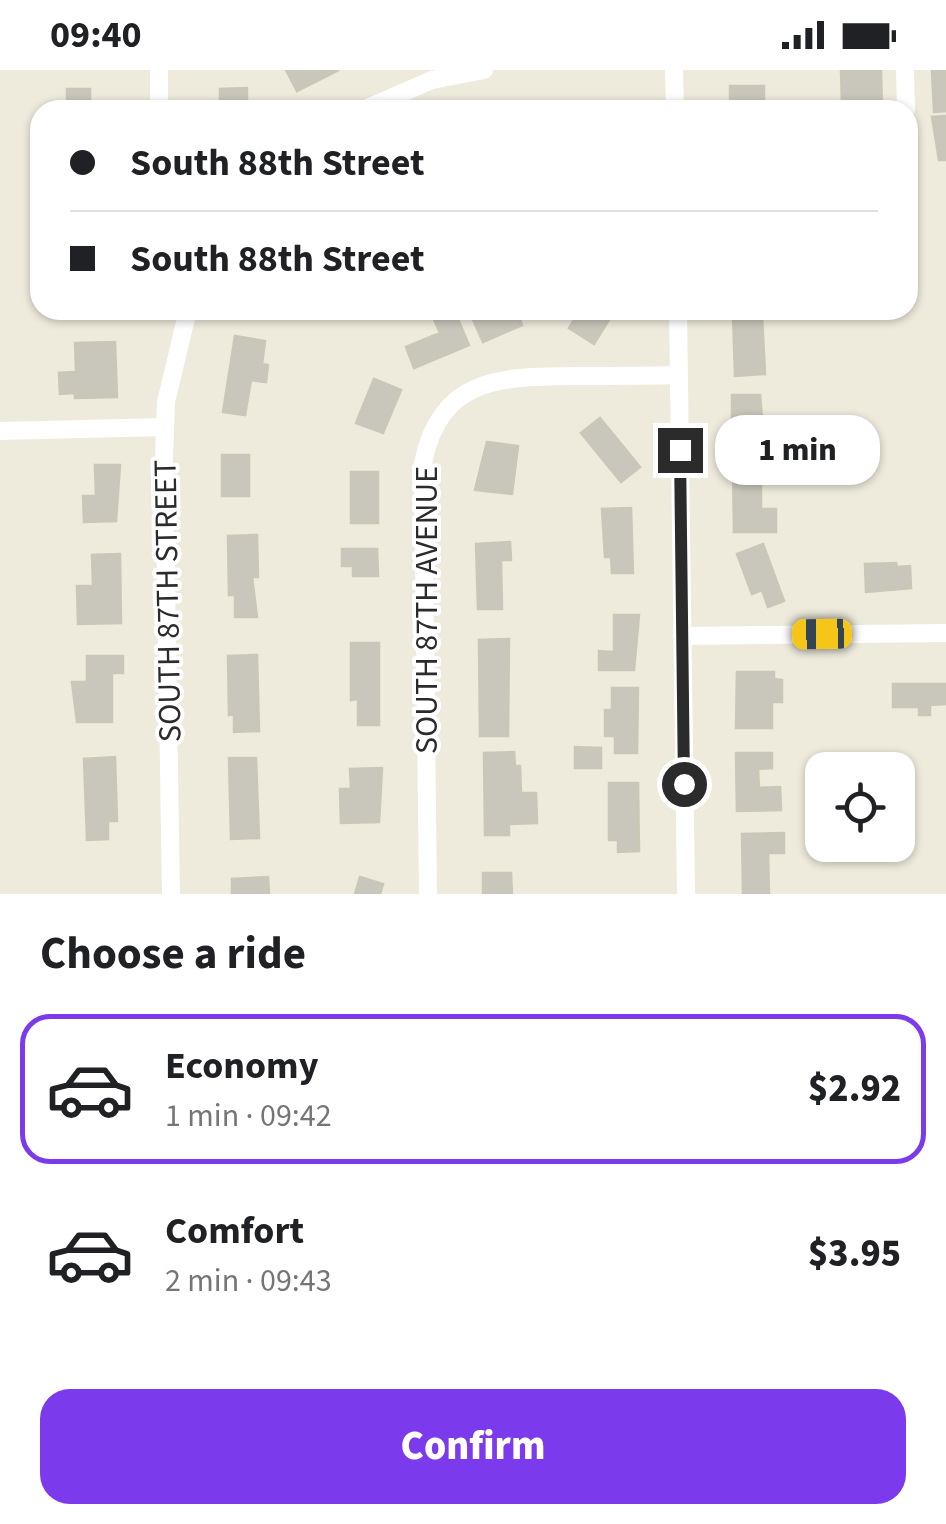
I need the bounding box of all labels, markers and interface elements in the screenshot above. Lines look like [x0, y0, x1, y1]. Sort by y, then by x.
text: 09:40 [50, 8, 142, 62]
text: South 88th Street [130, 136, 425, 190]
text: South 88th Street [130, 232, 425, 286]
callout: 1 min [715, 415, 880, 485]
text: 1 min [758, 427, 837, 473]
route end [658, 428, 703, 473]
street label: SOUTH 87TH STREET [143, 459, 193, 743]
street label: SOUTH 87TH AVENUE [404, 466, 450, 754]
car [792, 618, 852, 650]
map controls [805, 752, 915, 862]
button: locate [805, 752, 915, 862]
route start [662, 762, 707, 807]
text: Choose a ride [40, 922, 306, 986]
text: Economy [165, 1039, 318, 1093]
icon: car [45, 1044, 135, 1134]
text: $2.92 [808, 1062, 901, 1116]
text: 1 min · 09:42 [165, 1093, 332, 1139]
text: Comfort [165, 1204, 304, 1258]
icon: car [45, 1209, 135, 1299]
text: $3.95 [808, 1227, 901, 1281]
text: 2 min · 09:43 [165, 1258, 332, 1304]
button: Confirm [40, 1389, 906, 1504]

